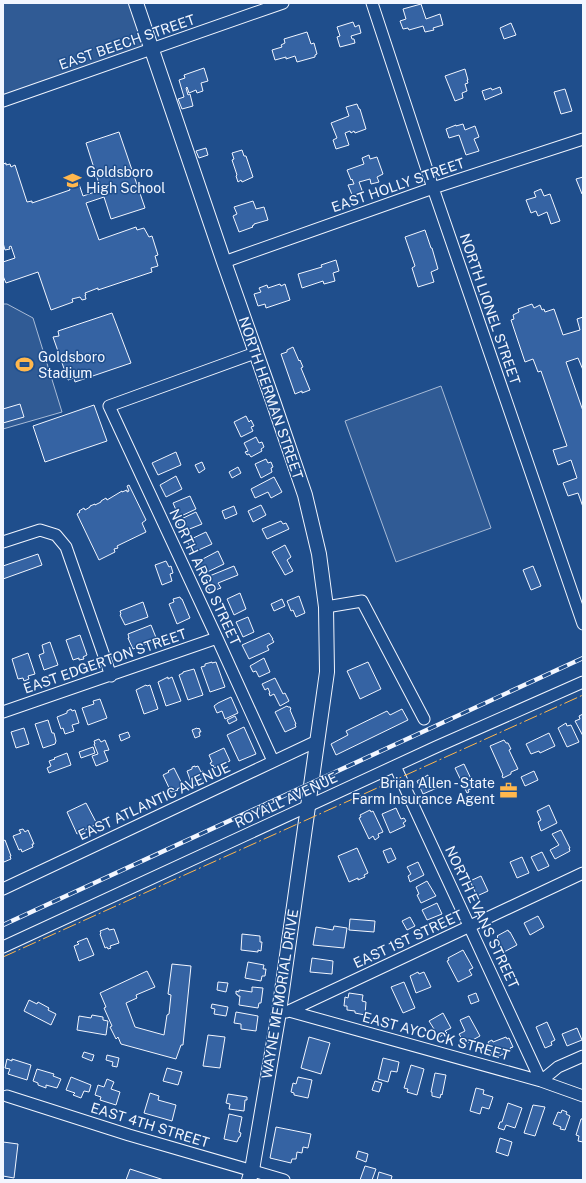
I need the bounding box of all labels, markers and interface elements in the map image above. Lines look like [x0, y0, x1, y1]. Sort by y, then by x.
street label: EAST BEECH STREET [57, 11, 197, 73]
street label: EAST HOLLY STREET [329, 155, 467, 215]
place label: Goldsboro High School [86, 164, 165, 196]
school or university icon: Goldsboro High School [63, 170, 83, 190]
street label: NORTH LIONEL STREET [457, 231, 523, 387]
street label: NORTH HERMAN STREET [236, 315, 306, 481]
place label: Goldsboro Stadium [38, 349, 105, 381]
sports icon: Goldsboro Stadium [15, 355, 35, 375]
street label: NORTH ARGO STREET [166, 506, 244, 648]
street label: EAST EDGERTON STREET [21, 626, 189, 696]
street label: EAST ATLANTIC AVENUE [75, 759, 233, 843]
street label: ROYALL AVENUE [232, 769, 340, 831]
place label: Brian Allen - State Farm Insurance Agent [352, 775, 495, 807]
office icon: Brian Allen - State Farm Insurance Agent [498, 781, 518, 801]
street label: NORTH EVANS STREET [442, 843, 522, 991]
street label: EAST 1ST STREET [351, 907, 465, 971]
street label: WAYNE MEMORIAL DRIVE [259, 908, 301, 1080]
street label: EAST AYCOCK STREET [361, 1009, 511, 1063]
street label: EAST 4TH STREET [89, 1099, 211, 1151]

